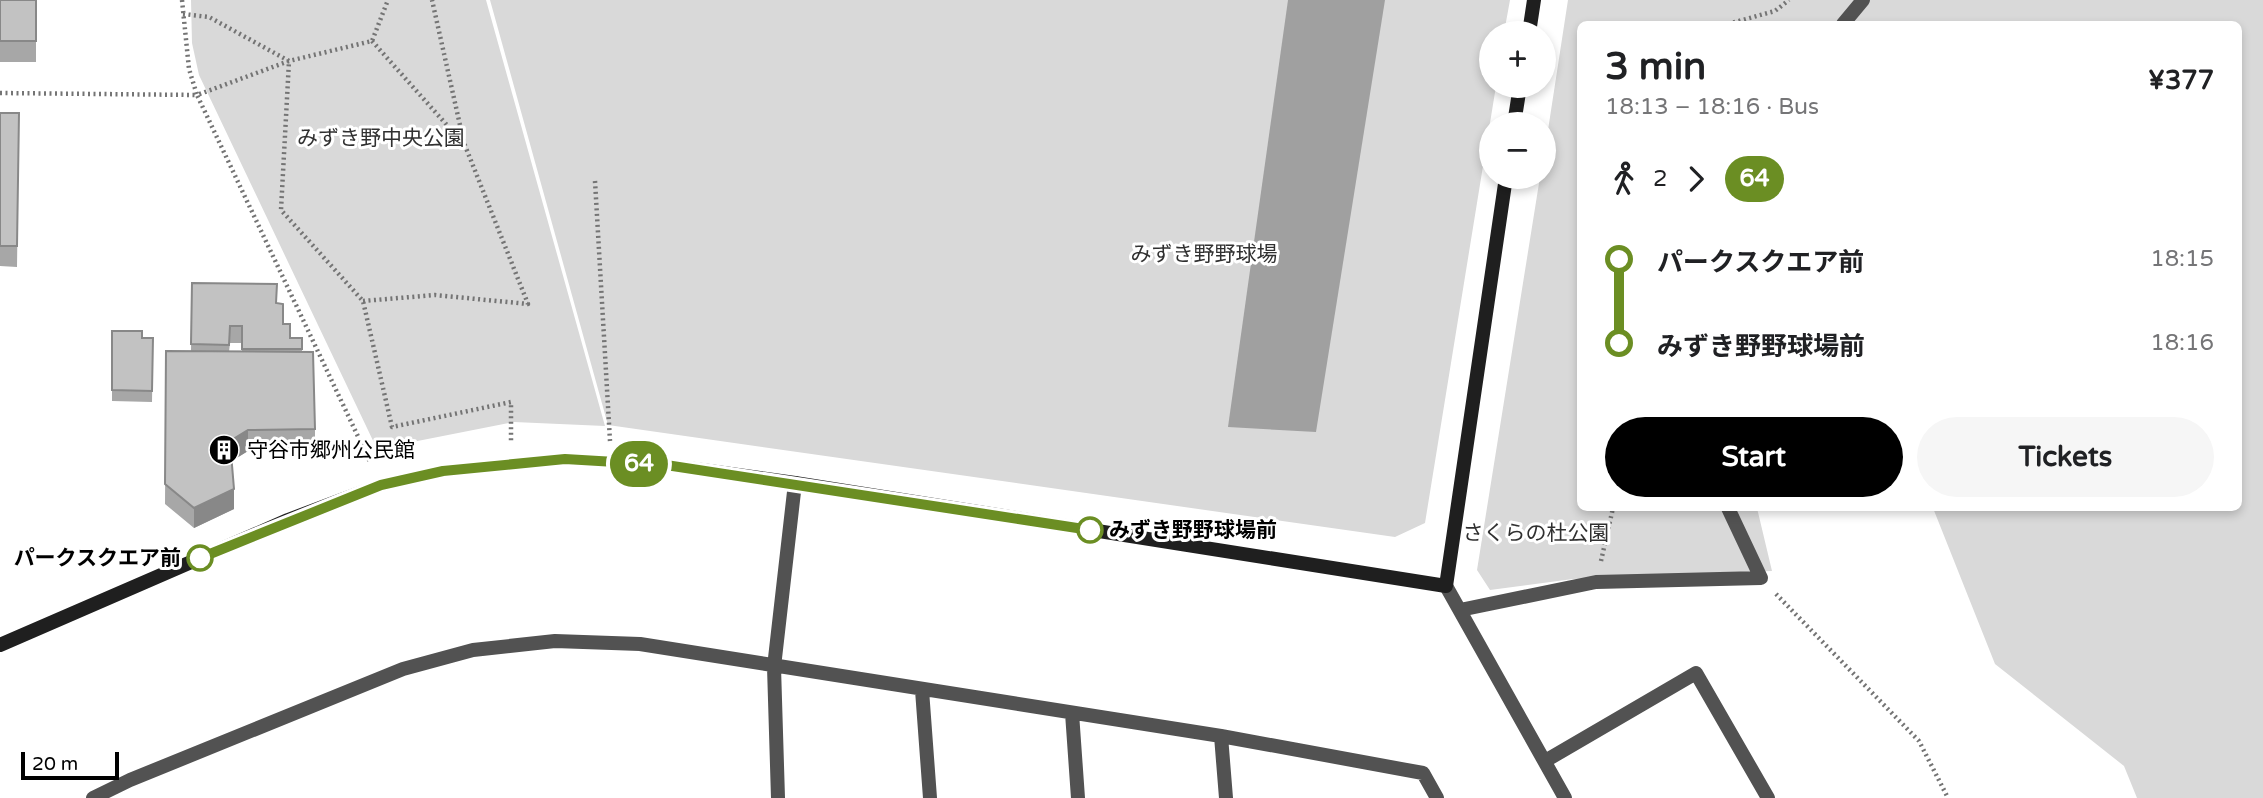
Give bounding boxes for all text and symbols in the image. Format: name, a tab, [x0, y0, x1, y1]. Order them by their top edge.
map controls	[1479, 21, 1556, 189]
button: +	[1479, 21, 1556, 98]
text: 3 min	[1605, 44, 1706, 90]
text: ¥377	[2148, 65, 2214, 96]
text: 18:13 – 18:16 · Bus	[1605, 93, 1819, 121]
button: −	[1479, 112, 1556, 189]
park label: みずき野中央公園	[297, 126, 465, 151]
icon: walk	[1605, 160, 1643, 198]
icon: forward	[1677, 160, 1715, 198]
text: 64	[1739, 164, 1770, 193]
text: 2	[1653, 165, 1667, 193]
park label: みずき野野球場	[1131, 242, 1278, 267]
text: 18:15	[2150, 245, 2214, 273]
text: パークスクエア前	[1657, 247, 1864, 278]
text: 18:16	[2150, 329, 2214, 357]
text: みずき野野球場前	[1657, 331, 1865, 362]
button: Start	[1605, 417, 1903, 497]
button: Tickets	[1917, 417, 2214, 497]
building icon: 守谷市郷州公民館	[207, 433, 241, 467]
place label: 守谷市郷州公民館	[247, 438, 415, 463]
line badge: 64	[608, 441, 670, 487]
text: 64	[624, 449, 654, 478]
marker: みずき野野球場前	[1077, 517, 1103, 543]
place label: みずき野野球場前	[1109, 518, 1277, 543]
park label: さくらの杜公園	[1463, 521, 1610, 546]
marker: パークスクエア前	[187, 545, 213, 571]
place label: パークスクエア前	[14, 546, 181, 571]
scale bar	[21, 749, 119, 781]
text: 20 m	[32, 753, 78, 775]

